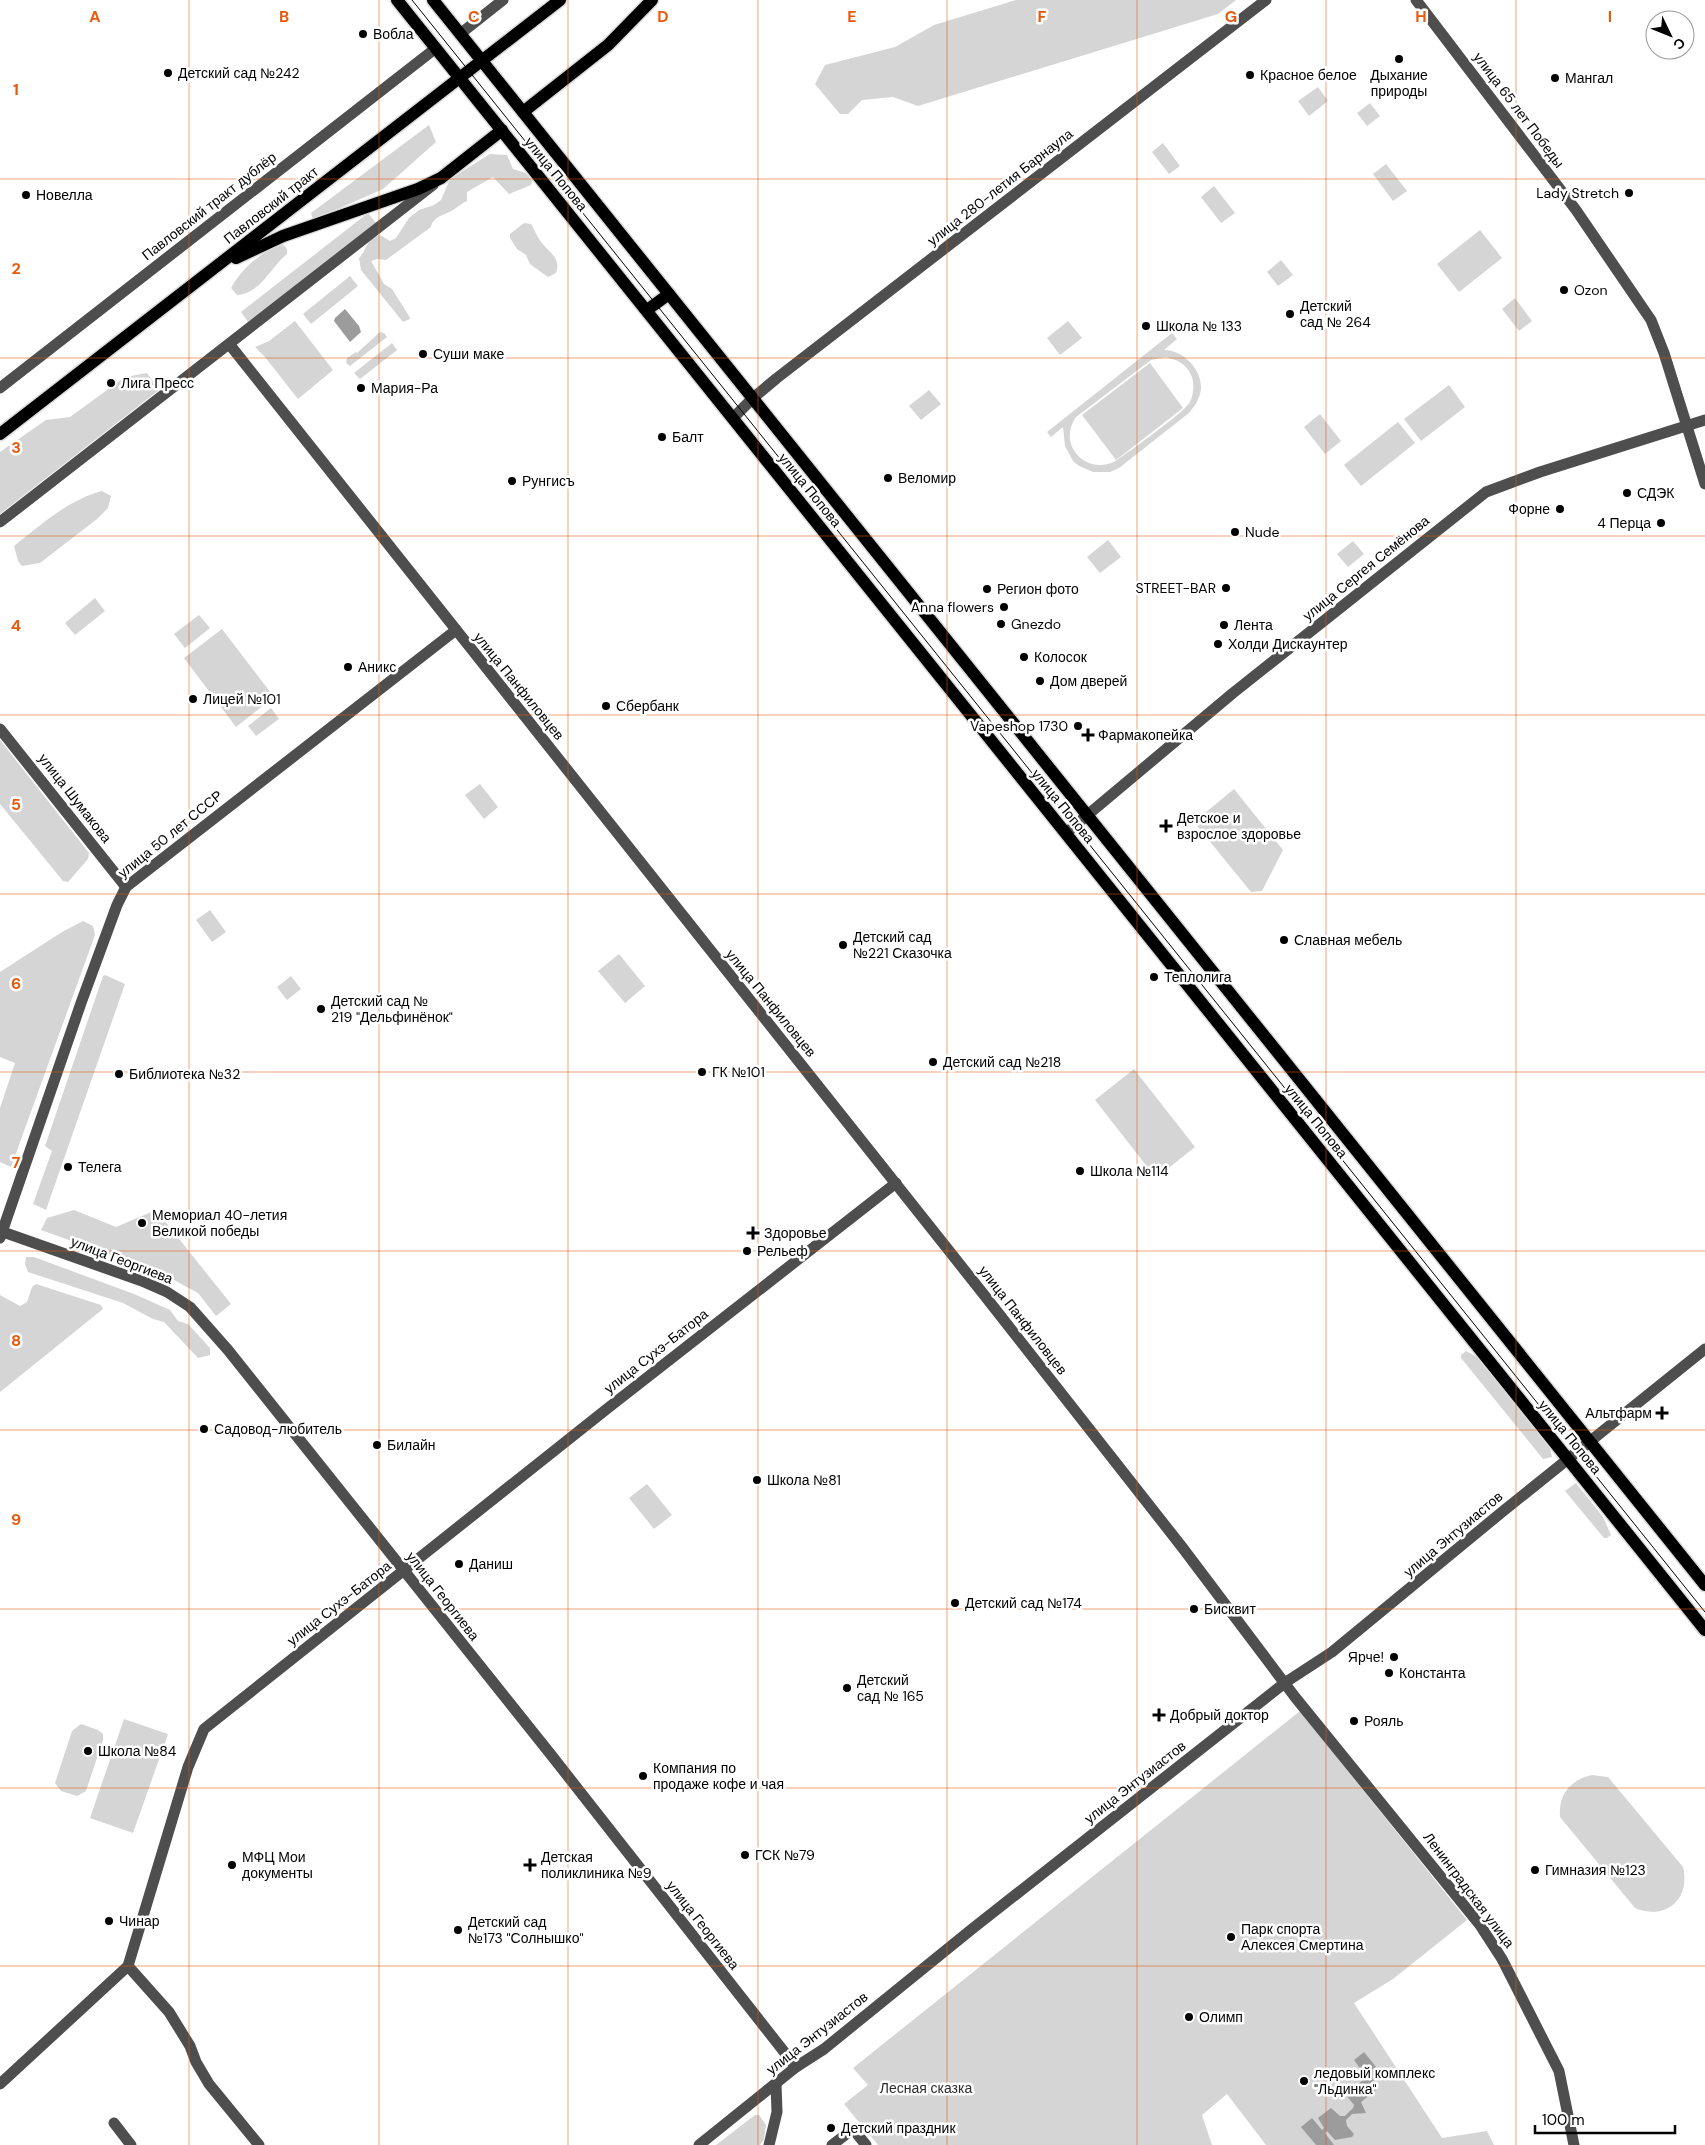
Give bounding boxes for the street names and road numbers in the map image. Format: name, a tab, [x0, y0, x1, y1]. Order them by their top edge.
street label: улица 65 лет Победы	[1470, 49, 1568, 171]
street label: улица 280-летия Барнаула	[924, 125, 1076, 249]
street label: улица Попова	[521, 133, 592, 215]
street label: Павловский тракт дублёр	[138, 148, 280, 264]
street label: Павловский тракт	[220, 162, 323, 248]
street label: улица Попова	[775, 449, 846, 531]
street label: улица Сергея Семёнова	[1299, 511, 1433, 625]
street label: улица Панфиловцев	[470, 628, 568, 744]
street label: улица Шумакова	[35, 750, 116, 846]
street label: улица Попова	[1028, 765, 1099, 847]
street label: улица 50 лет СССР	[114, 786, 226, 882]
street label: улица Панфиловцев	[722, 945, 820, 1061]
street label: улица Попова	[1281, 1080, 1352, 1162]
street label: улица Георгиева	[68, 1232, 176, 1288]
street label: улица Панфиловцев	[975, 1262, 1071, 1378]
street label: улица Сухэ-Батора	[600, 1305, 712, 1397]
street label: улица Попова	[1535, 1396, 1606, 1478]
street label: улица Энтузиастов	[1400, 1487, 1506, 1581]
street label: улица Георгиева	[403, 1548, 483, 1644]
street label: улица Сухэ-Батора	[283, 1557, 395, 1649]
street label: улица Энтузиастов	[1081, 1737, 1189, 1827]
street label: Ленинградская улица	[1420, 1829, 1518, 1952]
street label: улица Георгиева	[663, 1877, 743, 1973]
street label: улица Энтузиастов	[763, 1988, 871, 2078]

